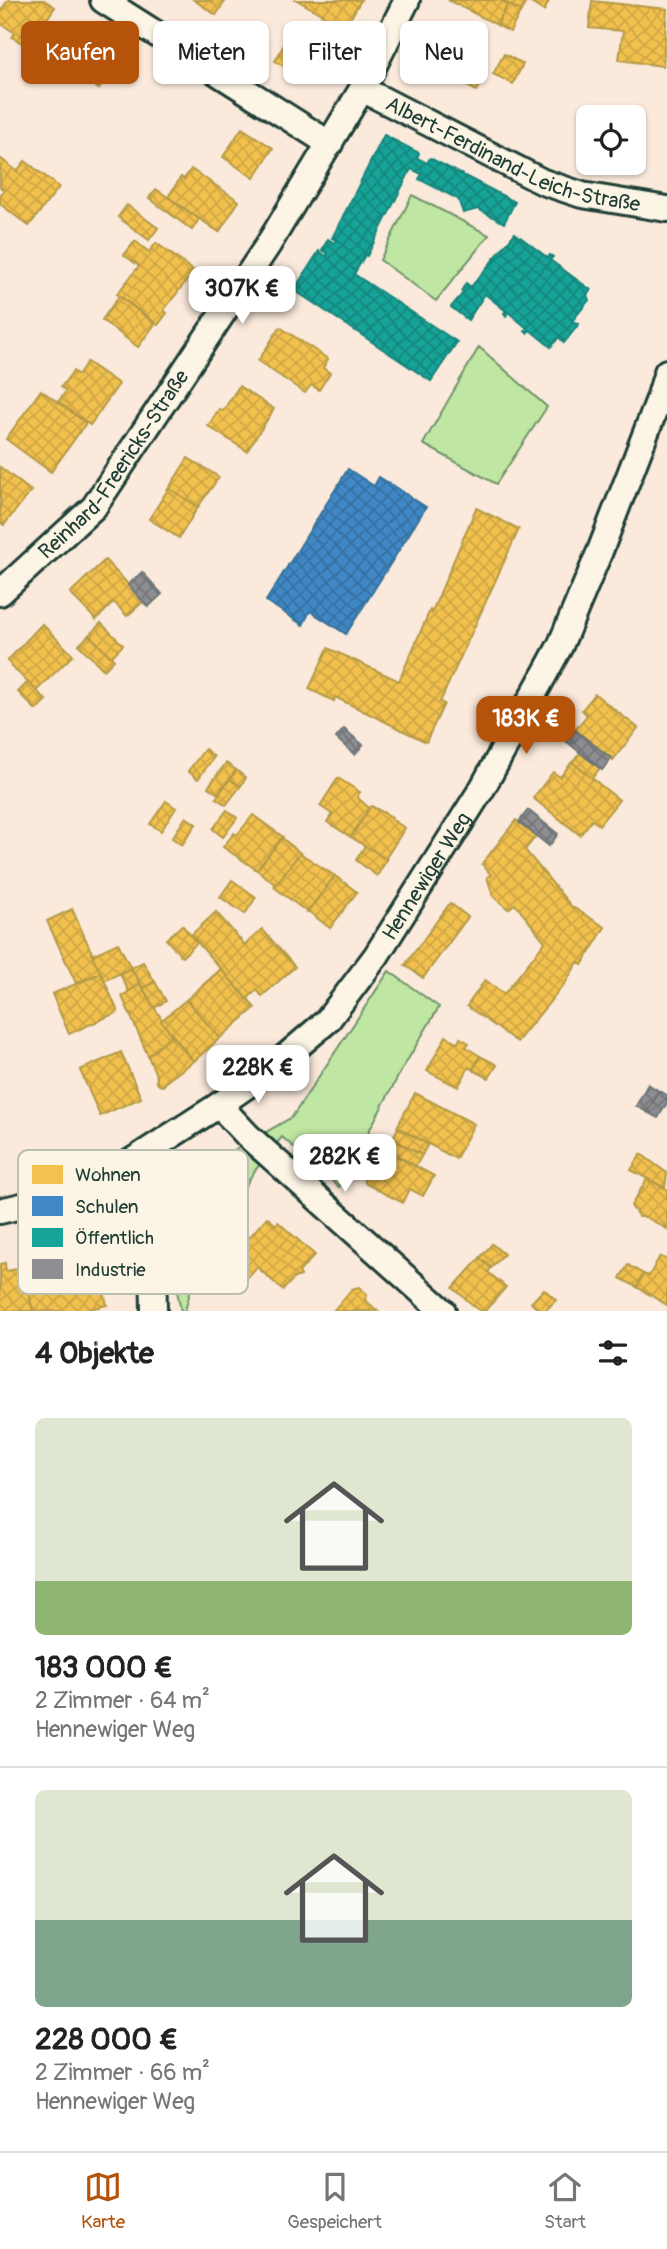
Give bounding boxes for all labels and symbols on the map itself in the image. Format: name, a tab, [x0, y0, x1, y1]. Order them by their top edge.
street label: Albert-Ferdinand-Leich-Straße	[381, 90, 643, 218]
pin: 307K €	[185, 266, 299, 326]
street label: Reinhard-Freericks-Straße	[33, 364, 196, 565]
pin: 183K €	[469, 696, 583, 756]
street label: Hennewiger Weg	[376, 807, 478, 946]
pin: 228K €	[201, 1046, 315, 1105]
pin: 282K €	[288, 1134, 402, 1194]
legend	[18, 1150, 248, 1294]
text: Wohnen	[75, 1163, 141, 1187]
text: Schulen	[75, 1195, 138, 1219]
text: Öffentlich	[75, 1226, 154, 1250]
text: Industrie	[75, 1258, 146, 1282]

